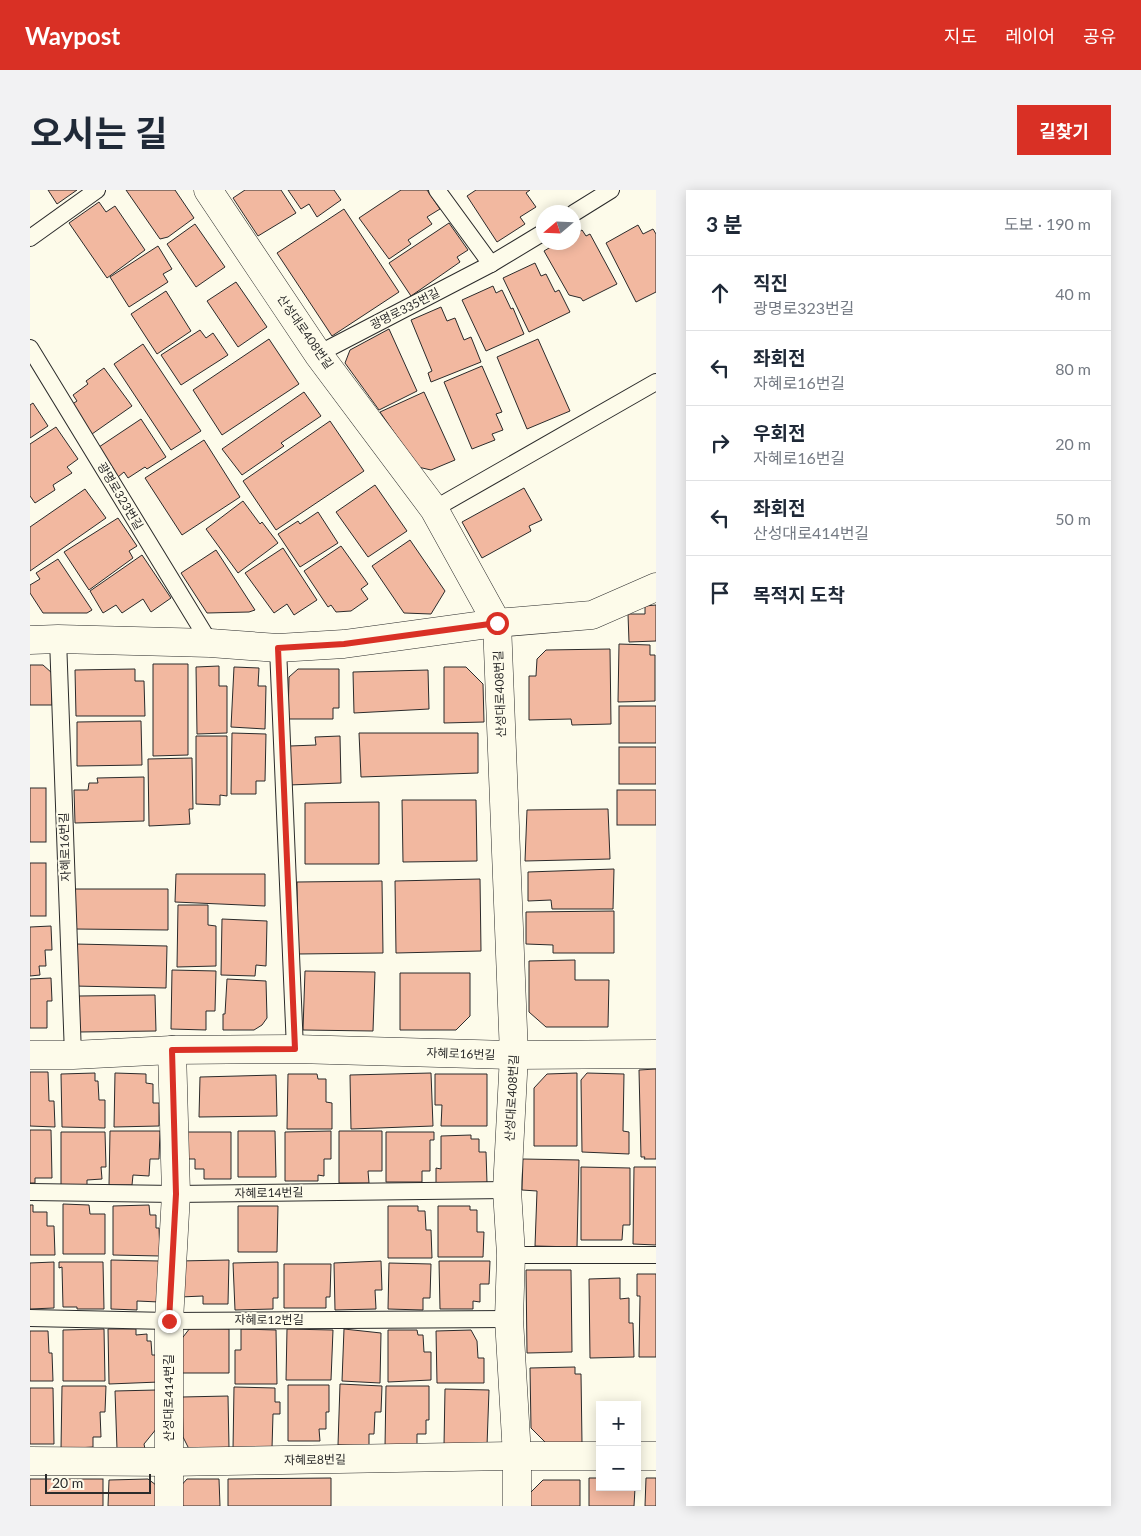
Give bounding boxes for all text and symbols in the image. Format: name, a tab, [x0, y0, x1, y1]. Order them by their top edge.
text: Waypost	[25, 21, 120, 50]
text: 지도	[944, 25, 977, 47]
text: 레이어	[1005, 25, 1055, 47]
text: 공유	[1083, 25, 1116, 47]
button: 길찾기	[1017, 105, 1111, 155]
text: 오시는 길	[30, 111, 167, 153]
north arrow	[536, 205, 581, 250]
text: 3 분	[706, 211, 743, 236]
text: 도보 · 190 m	[1004, 214, 1091, 233]
text: 직진	[753, 271, 788, 294]
icon: ahead	[706, 279, 734, 307]
text: 40 m	[1055, 284, 1091, 303]
street label: 광명로335번길	[367, 285, 442, 333]
street label: 산성대로408번길	[274, 292, 337, 372]
text: 광명로323번길	[753, 298, 854, 317]
text: 좌회전	[753, 346, 805, 369]
icon: left	[706, 354, 734, 382]
text: 80 m	[1055, 359, 1091, 378]
text: 자혜로16번길	[753, 373, 845, 392]
text: 우회전	[753, 421, 805, 444]
icon: right	[706, 429, 734, 457]
text: 20 m	[1055, 434, 1091, 453]
text: 자혜로16번길	[753, 448, 845, 467]
street label: 광명로323번길	[94, 459, 146, 532]
text: 좌회전	[753, 496, 805, 519]
icon: left	[706, 504, 734, 532]
text: 50 m	[1055, 509, 1091, 528]
text: 산성대로414번길	[753, 523, 869, 542]
icon: arrive	[706, 579, 734, 607]
text: 목적지 도착	[753, 583, 845, 606]
route start	[486, 612, 509, 635]
street label: 산성대로408번길	[490, 650, 509, 738]
street label: 자혜로16번길	[56, 812, 73, 882]
street label: 자혜로16번길	[426, 1045, 496, 1062]
street label: 산성대로408번길	[502, 1054, 521, 1142]
street label: 자혜로14번길	[234, 1184, 304, 1201]
route end	[158, 1310, 181, 1333]
street label: 자혜로12번길	[234, 1312, 304, 1327]
street label: 산성대로414번길	[161, 1354, 176, 1442]
map controls	[596, 1401, 641, 1491]
button: +	[596, 1401, 641, 1446]
button: −	[596, 1446, 641, 1491]
street label: 자혜로8번길	[284, 1451, 346, 1468]
scale bar	[45, 1471, 151, 1494]
text: 20 m	[52, 1474, 83, 1491]

